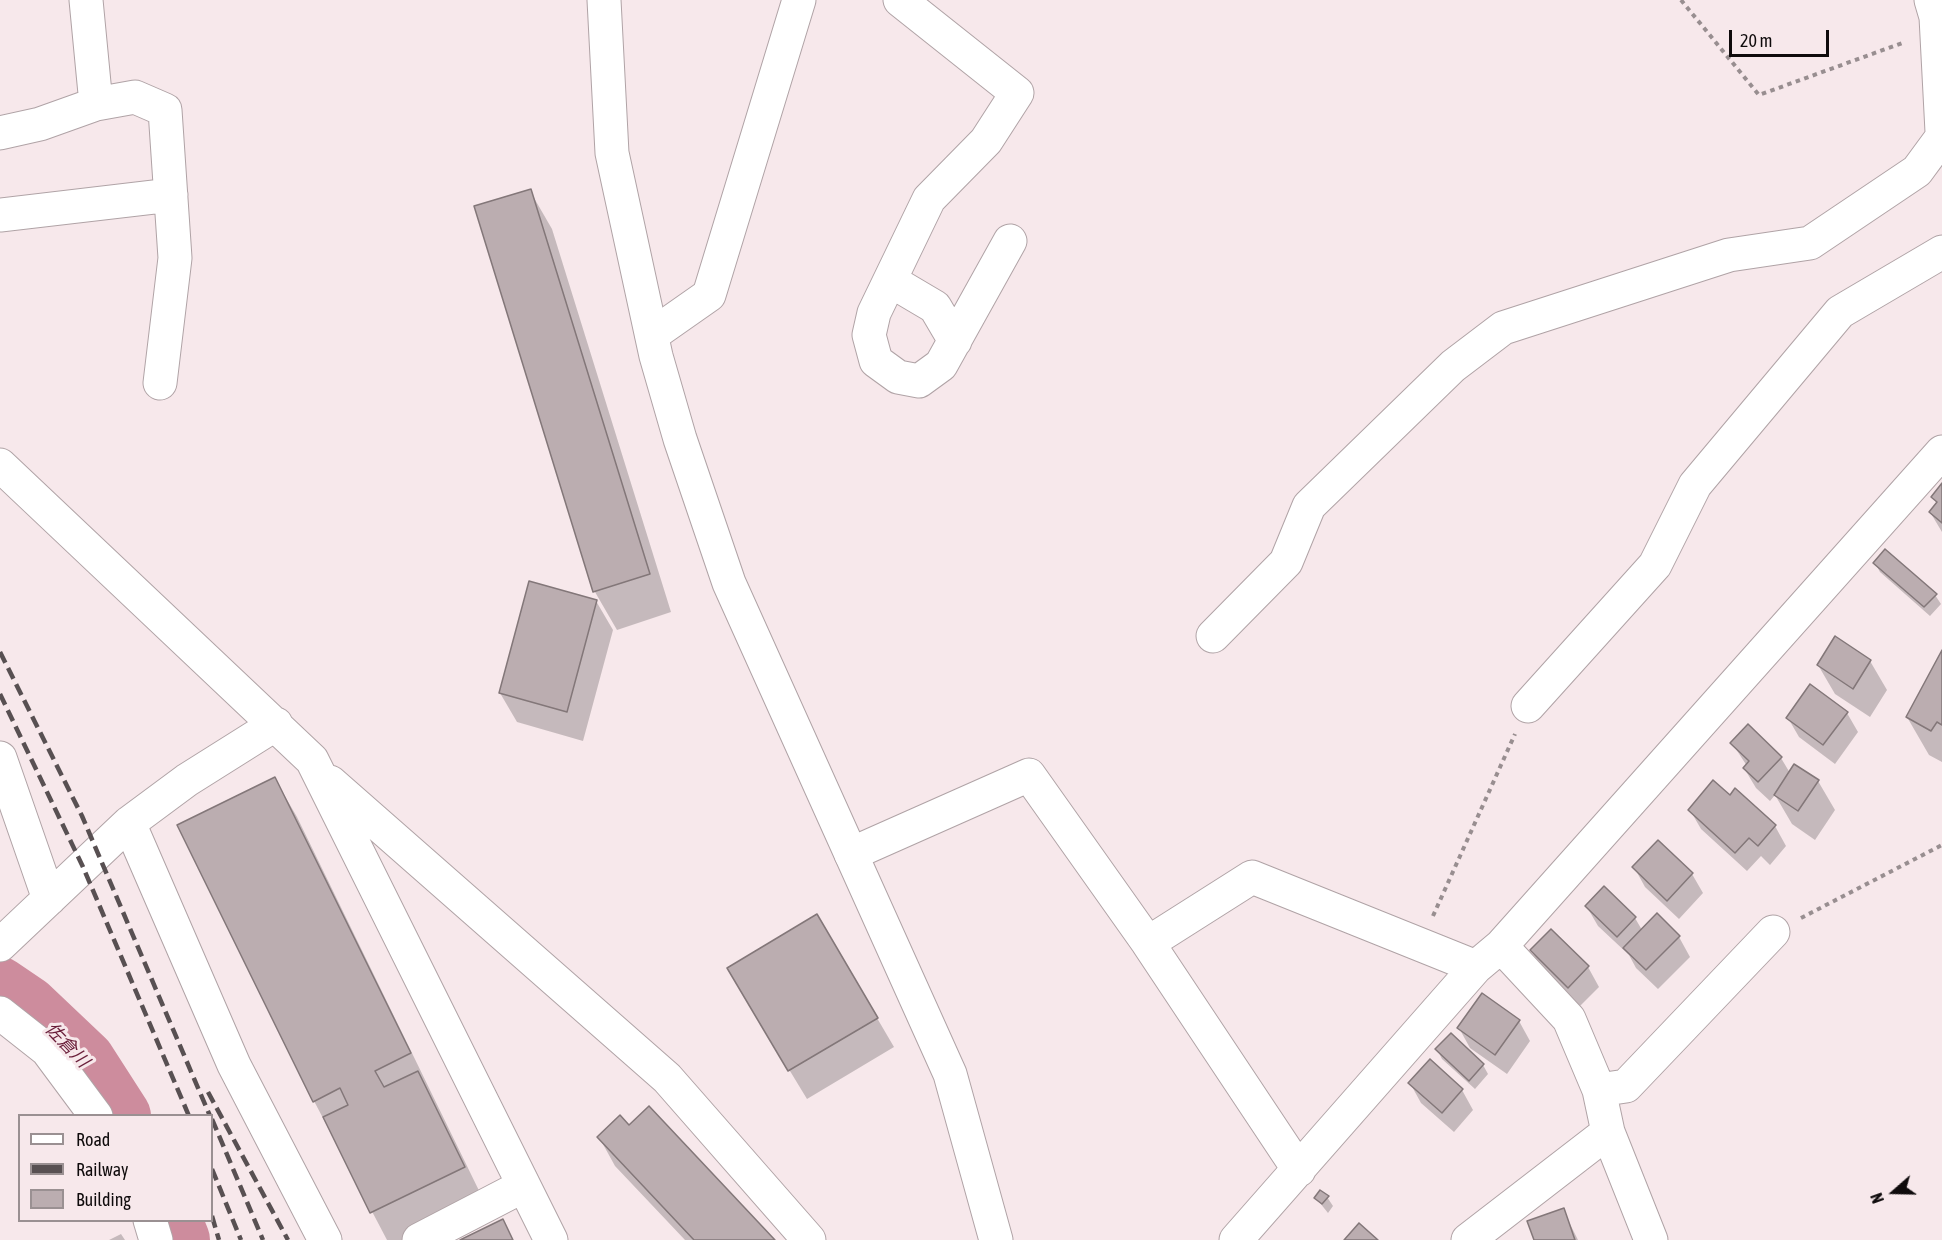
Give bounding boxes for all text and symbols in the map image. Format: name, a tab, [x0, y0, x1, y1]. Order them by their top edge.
scale bar	[1732, 18, 1832, 56]
text: 20 m	[1740, 30, 1772, 51]
water label: 佐倉川	[40, 1018, 94, 1072]
legend	[18, 1114, 213, 1222]
text: Road	[76, 1129, 110, 1150]
text: Railway	[76, 1159, 128, 1180]
north arrow	[1864, 1162, 1924, 1222]
text: Building	[76, 1189, 131, 1210]
text: N	[1867, 1191, 1887, 1206]

